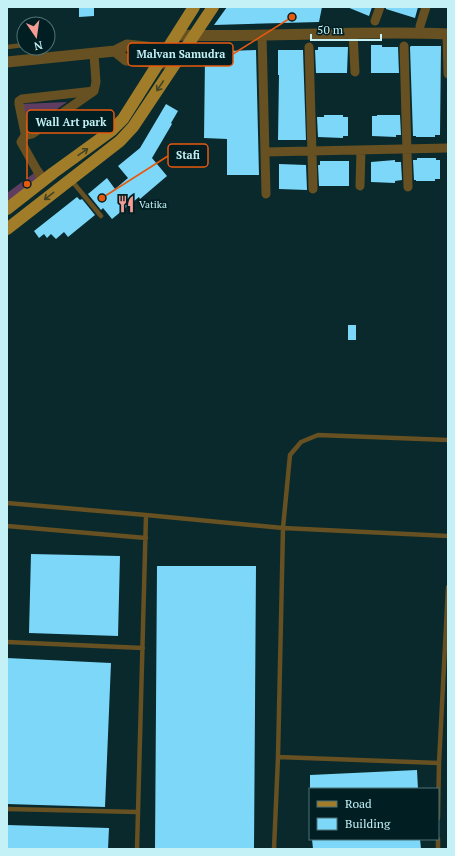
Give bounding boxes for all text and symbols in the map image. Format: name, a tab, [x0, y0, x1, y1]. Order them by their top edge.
north arrow	[16, 16, 56, 56]
scale bar	[311, 16, 381, 42]
text: 50 m	[317, 22, 344, 37]
text: N	[32, 38, 44, 54]
callout: Malvan Samudra	[128, 43, 233, 66]
text: Malvan Samudra	[137, 47, 225, 61]
one-way arrow	[156, 80, 164, 91]
callout: Wall Art park	[27, 110, 114, 133]
text: Wall Art park	[36, 115, 107, 129]
callout: Stafi	[168, 144, 208, 167]
one-way arrow	[77, 148, 88, 156]
text: Stafi	[176, 148, 200, 162]
one-way arrow	[44, 191, 55, 200]
restaurant icon: Vatika	[116, 194, 136, 214]
place label: Vatika	[139, 198, 167, 211]
legend	[309, 788, 439, 840]
text: Road	[345, 796, 372, 811]
text: Building	[345, 816, 391, 831]

